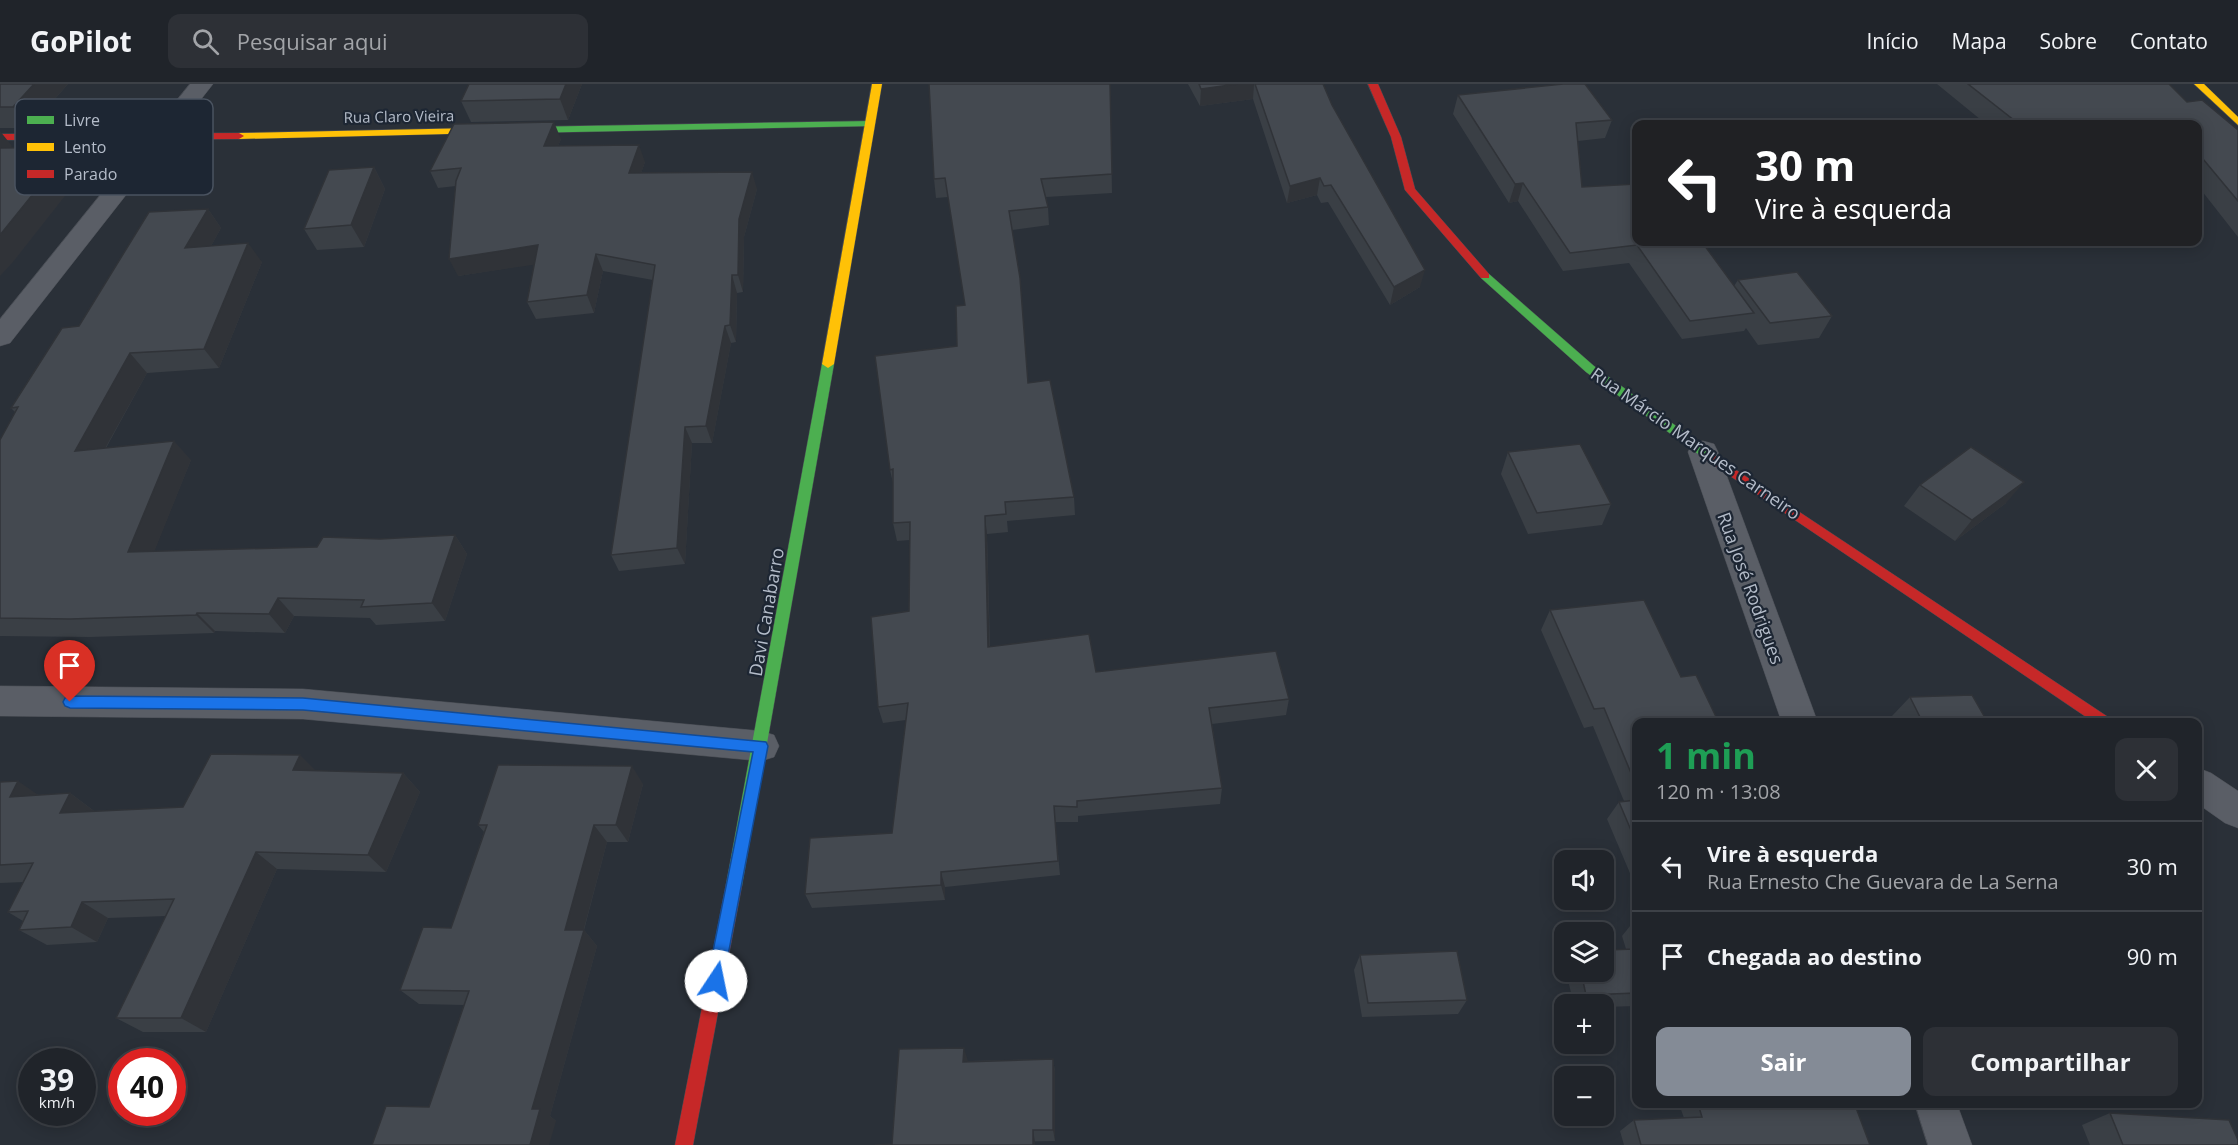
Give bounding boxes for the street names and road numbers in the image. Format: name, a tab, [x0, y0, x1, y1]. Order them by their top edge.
street label: Rua Claro Vieira	[343, 105, 455, 127]
street label: Rua Márcio Marques Carneiro	[1586, 361, 1806, 525]
street label: Rua José Rodrigues	[1712, 509, 1790, 667]
street label: Davi Canabarro	[743, 546, 789, 678]

